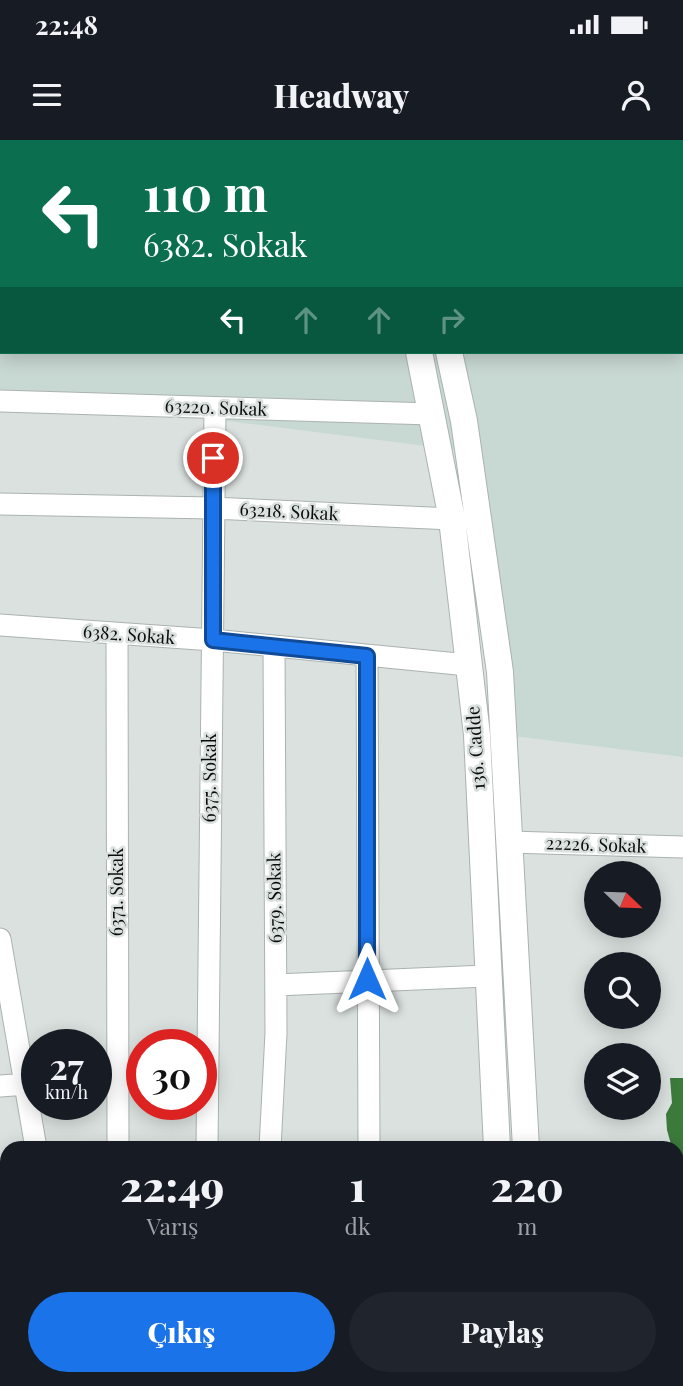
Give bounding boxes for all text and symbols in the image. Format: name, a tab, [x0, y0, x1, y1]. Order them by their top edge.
text: 22:48	[35, 7, 98, 42]
text: Headway	[274, 73, 409, 116]
icon: menu	[28, 76, 66, 114]
icon: person	[617, 76, 655, 114]
text: 110 m	[143, 159, 268, 224]
icon: left	[28, 168, 119, 259]
text: 6382. Sokak	[143, 222, 307, 265]
icon: left	[214, 301, 252, 339]
icon: ahead	[287, 301, 325, 339]
icon: ahead	[360, 301, 398, 339]
icon: right	[433, 301, 471, 339]
street label: 63220. Sokak	[164, 393, 268, 421]
pin	[183, 428, 243, 488]
icon: arrive	[194, 439, 232, 477]
street label: 63218. Sokak	[239, 496, 339, 526]
street label: 6382. Sokak	[82, 619, 176, 649]
street label: 136. Cadde	[460, 705, 490, 791]
street label: 6375. Sokak	[197, 733, 221, 823]
street label: 22226. Sokak	[545, 830, 647, 858]
street label: 6371. Sokak	[104, 848, 128, 936]
street label: 6379. Sokak	[261, 852, 287, 944]
north arrow	[584, 861, 662, 938]
map controls	[584, 861, 661, 1120]
position arrow	[330, 942, 404, 1016]
button: search	[584, 952, 661, 1029]
speed limit sign: 30	[126, 1029, 217, 1120]
text: 27	[49, 1042, 84, 1089]
button: layers	[584, 1043, 661, 1120]
text: km/h	[45, 1080, 88, 1104]
text: 22:49	[120, 1157, 224, 1213]
text: 1	[349, 1157, 366, 1213]
text: 220	[491, 1157, 564, 1213]
text: Varış	[146, 1210, 198, 1241]
text: dk	[345, 1210, 371, 1241]
text: m	[517, 1210, 538, 1241]
button: Çıkış	[28, 1292, 335, 1372]
button: Paylaş	[349, 1292, 656, 1372]

